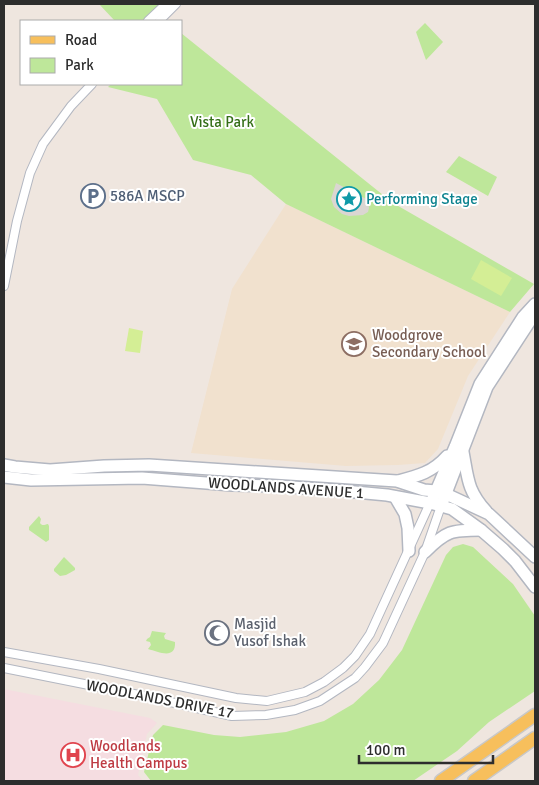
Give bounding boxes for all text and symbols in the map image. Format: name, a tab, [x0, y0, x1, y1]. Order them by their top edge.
legend	[20, 20, 182, 85]
text: Road	[65, 31, 97, 49]
text: Park	[65, 56, 94, 74]
park label: Vista Park	[190, 113, 255, 131]
parking icon: 586A MSCP	[80, 183, 106, 209]
place icon: Performing Stage	[336, 186, 362, 212]
place label: 586A MSCP	[110, 187, 185, 205]
place label: Performing Stage	[366, 190, 478, 208]
place label: Woodgrove Secondary School	[372, 326, 486, 361]
school or university icon: Woodgrove Secondary School	[341, 331, 367, 357]
street label: WOODLANDS AVENUE 1	[207, 474, 365, 502]
place label: Masjid Yusof Ishak	[234, 615, 306, 650]
mosque icon: Masjid Yusof Ishak	[204, 620, 230, 646]
street label: WOODLANDS DRIVE 17	[85, 676, 235, 722]
scale bar	[359, 732, 493, 764]
place label: Woodlands Health Campus	[90, 737, 188, 772]
text: 100 m	[366, 741, 406, 759]
hospital icon: Woodlands Health Campus	[60, 742, 86, 768]

